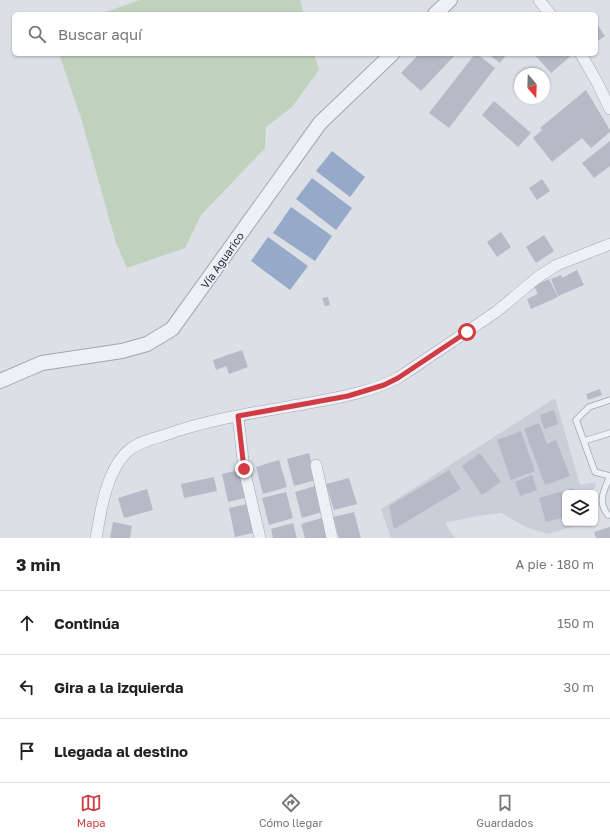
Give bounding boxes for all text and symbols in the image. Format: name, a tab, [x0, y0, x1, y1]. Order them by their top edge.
search box	[12, 12, 598, 56]
icon: search	[26, 23, 48, 45]
text: Buscar aquí	[58, 25, 142, 43]
north arrow	[514, 68, 550, 104]
street label: Vía Aguarico	[198, 229, 246, 291]
route start	[458, 323, 476, 341]
route end	[235, 460, 253, 478]
map controls	[562, 490, 598, 526]
button: layers	[562, 490, 598, 526]
text: 3 min	[16, 554, 60, 575]
text: A pie · 180 m	[516, 556, 594, 572]
icon: ahead	[16, 612, 38, 634]
text: Continúa	[54, 614, 120, 632]
text: 150 m	[557, 615, 594, 631]
icon: left	[16, 676, 38, 698]
text: Gira a la izquierda	[54, 678, 184, 696]
text: 30 m	[564, 679, 594, 695]
icon: arrive	[16, 740, 38, 762]
text: Llegada al destino	[54, 742, 188, 760]
tab: Mapa	[77, 792, 105, 829]
tab: Cómo llegar	[259, 792, 323, 829]
tab: Guardados	[476, 792, 533, 829]

